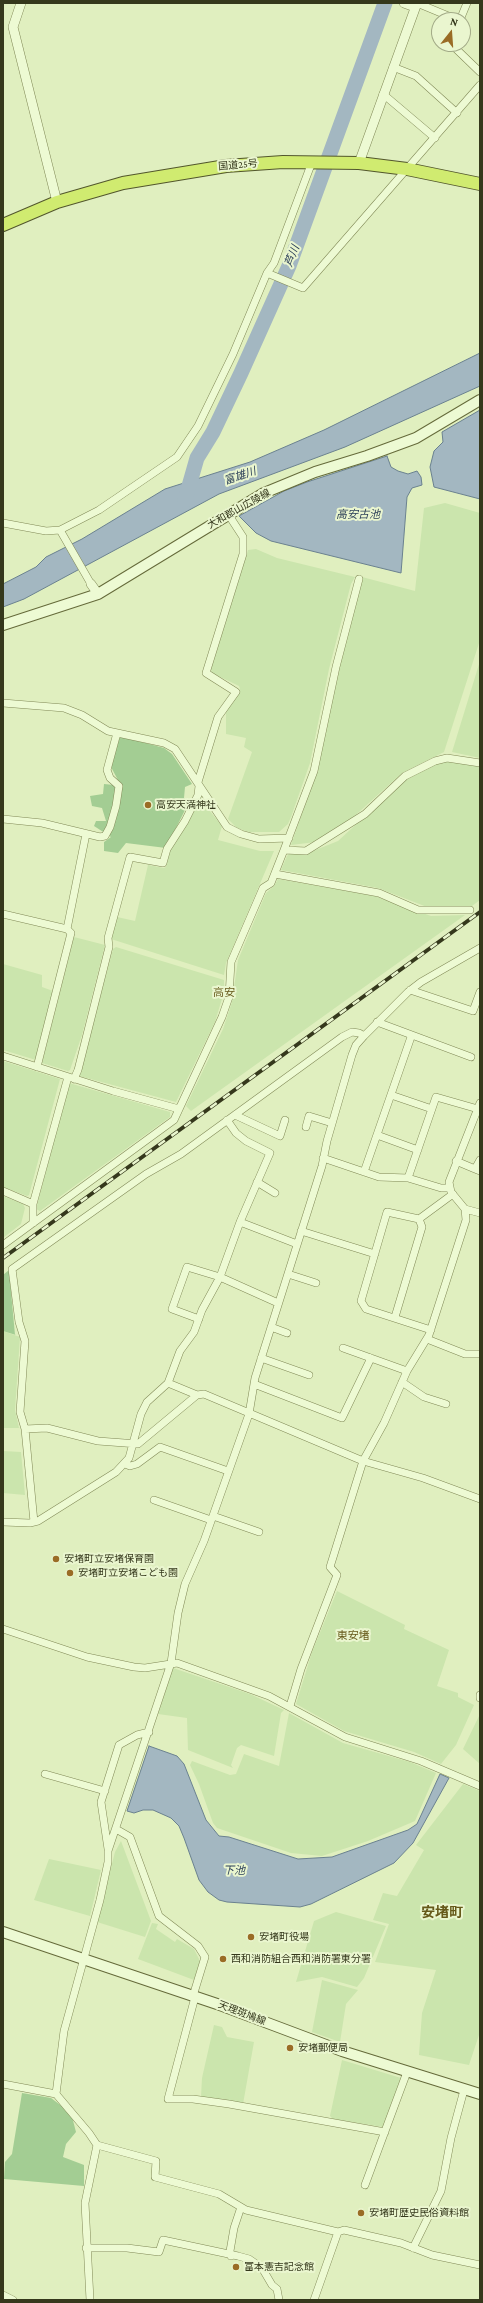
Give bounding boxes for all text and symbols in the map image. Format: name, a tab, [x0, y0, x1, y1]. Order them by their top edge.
north arrow	[431, 12, 471, 52]
text: N	[449, 15, 460, 28]
street label: 国道25号	[218, 157, 258, 173]
water label: 芦川	[282, 243, 302, 269]
water label: 富雄川	[222, 464, 258, 488]
street label: 大和郡山広陵線	[205, 487, 273, 531]
water label: 高安古池	[336, 508, 380, 522]
place label: 高安天満神社	[156, 799, 216, 811]
marker: 高安天満神社	[143, 800, 153, 810]
district label: 高安	[213, 986, 235, 1000]
place label: 安堵町立安堵保育園	[64, 1553, 154, 1565]
marker: 安堵町立安堵保育園	[51, 1554, 61, 1564]
place label: 安堵町立安堵こども園	[78, 1567, 178, 1579]
marker: 安堵町立安堵こども園	[65, 1568, 75, 1578]
district label: 東安堵	[337, 1629, 369, 1643]
water label: 下池	[223, 1864, 245, 1878]
district label: 安堵町	[421, 1905, 463, 1921]
place label: 安堵町役場	[259, 1931, 309, 1943]
marker: 安堵町役場	[246, 1932, 256, 1942]
place label: 西和消防組合西和消防署東分署	[231, 1953, 371, 1965]
marker: 西和消防組合西和消防署東分署	[218, 1954, 228, 1964]
street label: 天理斑鳩線	[217, 1998, 267, 2028]
place label: 安堵郵便局	[298, 2042, 348, 2054]
marker: 安堵郵便局	[285, 2043, 295, 2053]
place label: 安堵町歴史民俗資料館	[369, 2207, 469, 2219]
marker: 安堵町歴史民俗資料館	[356, 2208, 366, 2218]
place label: 富本憲吉記念館	[244, 2261, 314, 2273]
marker: 富本憲吉記念館	[231, 2262, 241, 2272]

